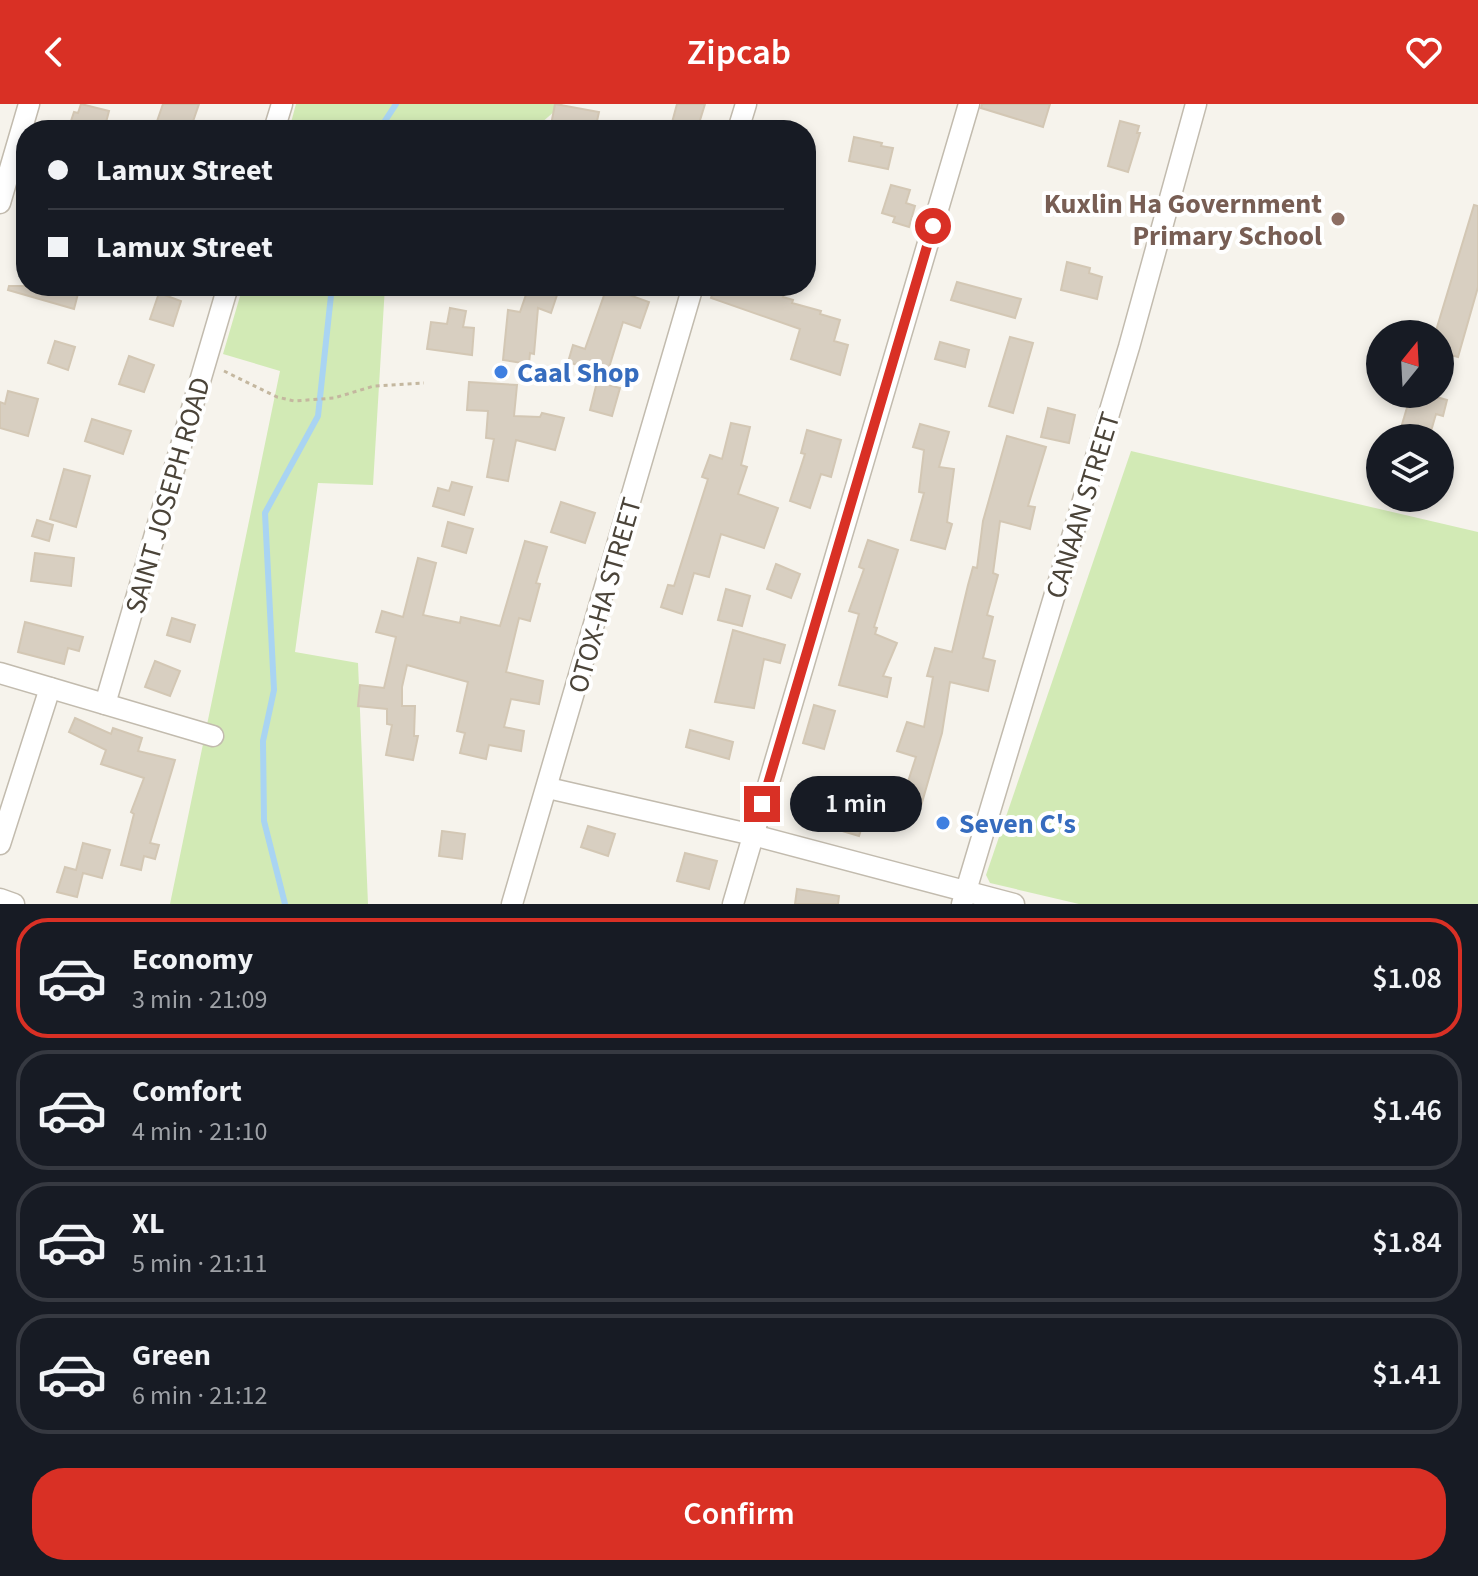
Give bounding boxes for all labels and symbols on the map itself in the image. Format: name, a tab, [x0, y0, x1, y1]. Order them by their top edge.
place label: Kuxlin Ha Government Primary School	[1044, 184, 1322, 256]
route start	[915, 208, 951, 244]
marker: Kuxlin Ha Government Primary School	[1329, 210, 1347, 228]
north arrow	[1366, 320, 1454, 408]
place label: Caal Shop	[517, 353, 640, 393]
marker: Caal Shop	[492, 363, 510, 381]
street label: SAINT JOSEPH ROAD	[115, 372, 221, 618]
street label: CANAAN STREET	[1036, 407, 1130, 603]
street label: OTOX-HA STREET	[558, 493, 652, 698]
callout: 1 min	[790, 776, 922, 832]
route end	[744, 786, 780, 822]
place label: Seven C's	[959, 804, 1076, 844]
marker: Seven C's	[934, 814, 952, 832]

